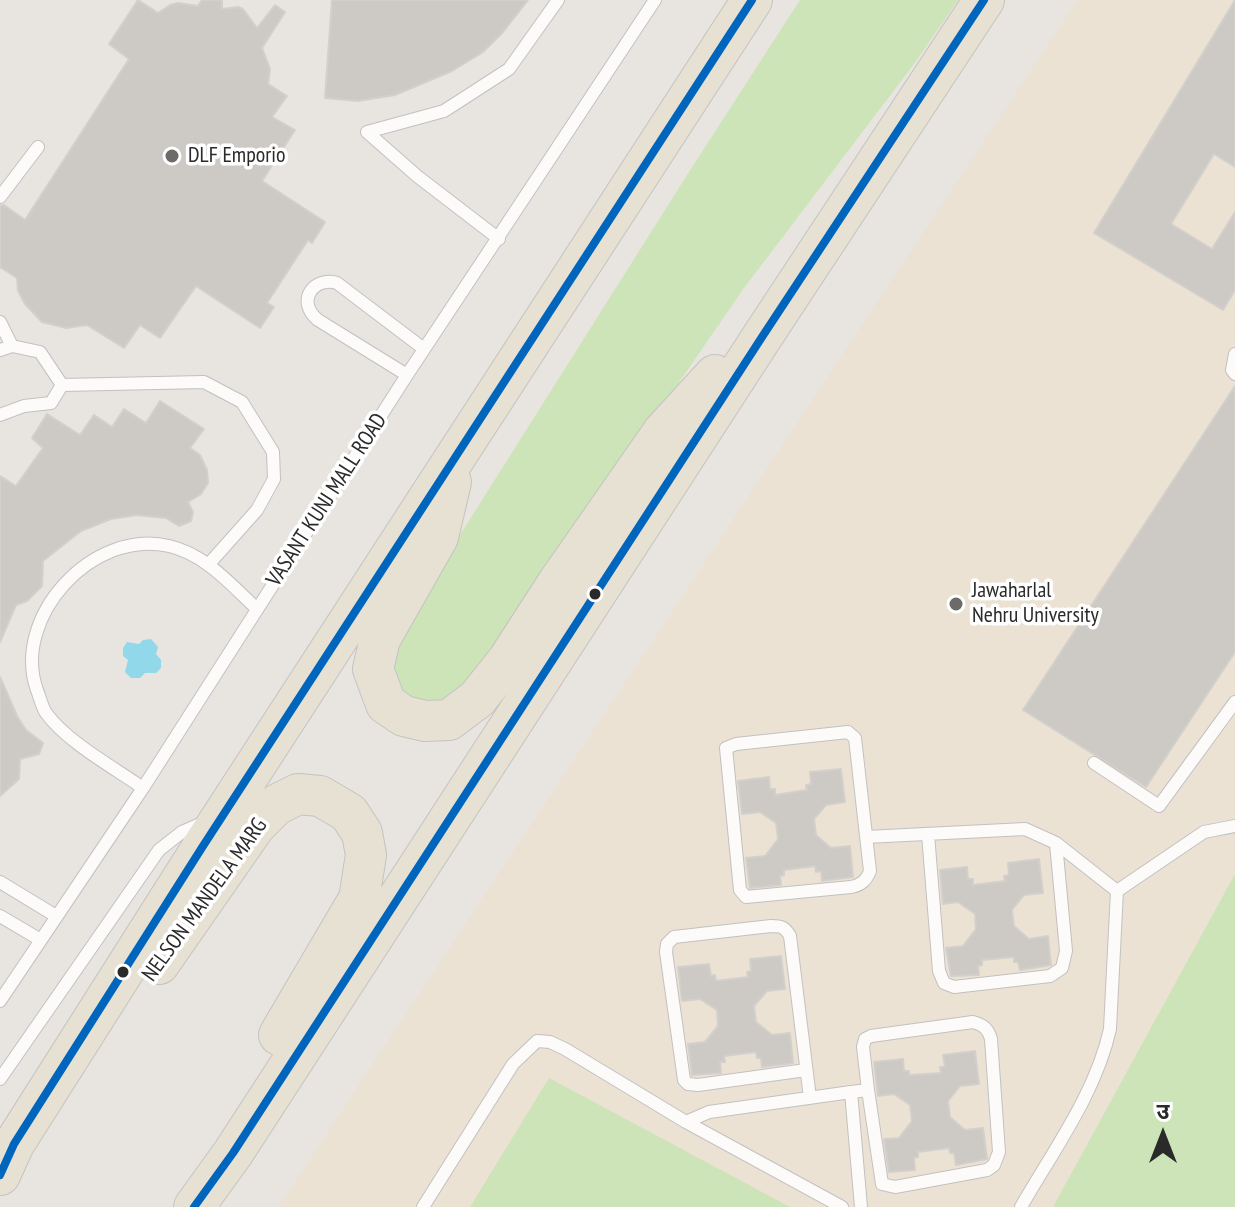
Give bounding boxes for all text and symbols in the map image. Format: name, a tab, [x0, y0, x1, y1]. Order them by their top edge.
place label: DLF Emporio	[188, 143, 286, 169]
marker: DLF Emporio	[163, 147, 181, 165]
street label: VASANT KUNJ MALL ROAD	[261, 409, 393, 591]
place label: Jawaharlal Nehru University	[972, 578, 1099, 630]
unlabelled marker	[587, 586, 603, 602]
marker: Jawaharlal Nehru University	[947, 595, 965, 613]
street label: NELSON MANDELA MARG	[137, 813, 273, 987]
unlabelled marker	[115, 964, 131, 980]
north arrow	[1123, 1095, 1203, 1175]
text: उ	[1157, 1097, 1169, 1125]

